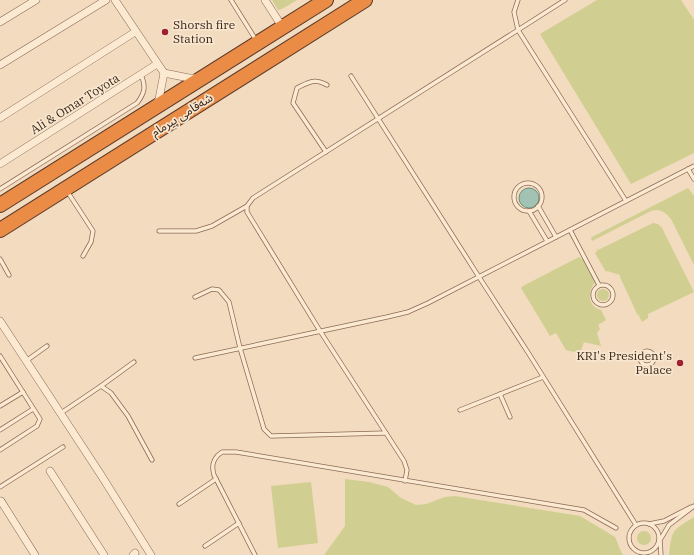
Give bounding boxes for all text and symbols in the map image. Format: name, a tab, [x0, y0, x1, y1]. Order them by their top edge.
place label: Shorsh fire Station	[173, 17, 235, 46]
marker: Shorsh fire Station	[160, 27, 170, 37]
street label: Ali & Omar Toyota	[27, 70, 122, 137]
street label: شەقامی پیرمام	[148, 90, 216, 141]
place label: KRI's President's Palace	[576, 348, 672, 377]
marker: KRI's President's Palace	[675, 358, 685, 368]

